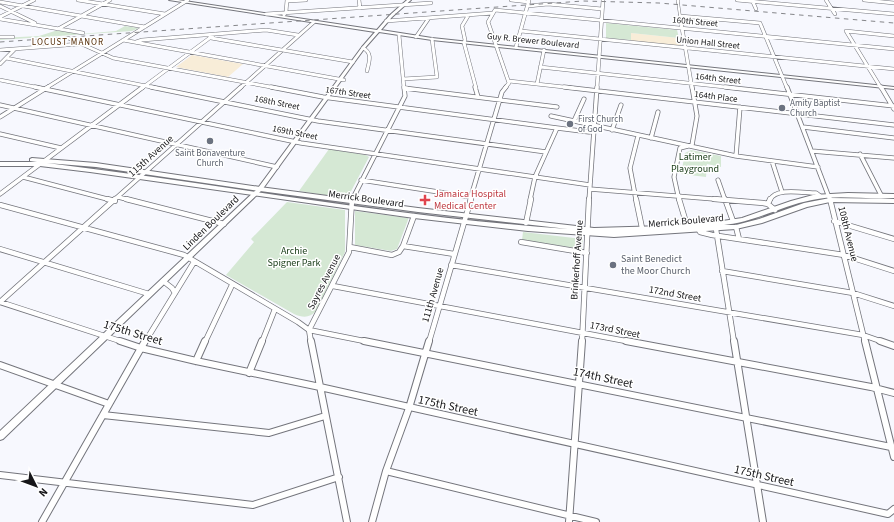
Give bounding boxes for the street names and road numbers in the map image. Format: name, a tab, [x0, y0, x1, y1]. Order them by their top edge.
street label: 160th Street	[672, 14, 718, 30]
street label: Guy R. Brewer Boulevard	[486, 30, 580, 52]
street label: Union Hall Street	[676, 33, 740, 53]
street label: 164th Street	[695, 70, 741, 88]
street label: 167th Street	[324, 83, 372, 103]
street label: 164th Place	[694, 88, 739, 106]
street label: 168th Street	[253, 92, 301, 114]
street label: 169th Street	[271, 122, 319, 144]
street label: 115th Avenue	[125, 132, 177, 180]
street label: Merrick Boulevard	[327, 187, 405, 211]
street label: Linden Boulevard	[180, 192, 242, 254]
street label: 108th Avenue	[834, 205, 862, 263]
street label: Merrick Boulevard	[648, 211, 724, 231]
street label: Brinkerhoff Avenue	[567, 220, 587, 300]
street label: Sayres Avenue	[304, 252, 344, 312]
street label: 111th Avenue	[418, 266, 448, 324]
street label: 172nd Street	[648, 283, 703, 306]
street label: 175th Street	[101, 316, 165, 350]
street label: 173rd Street	[589, 318, 642, 342]
street label: 174th Street	[571, 363, 635, 393]
street label: 175th Street	[416, 391, 480, 421]
street label: 175th Street	[732, 461, 796, 491]

